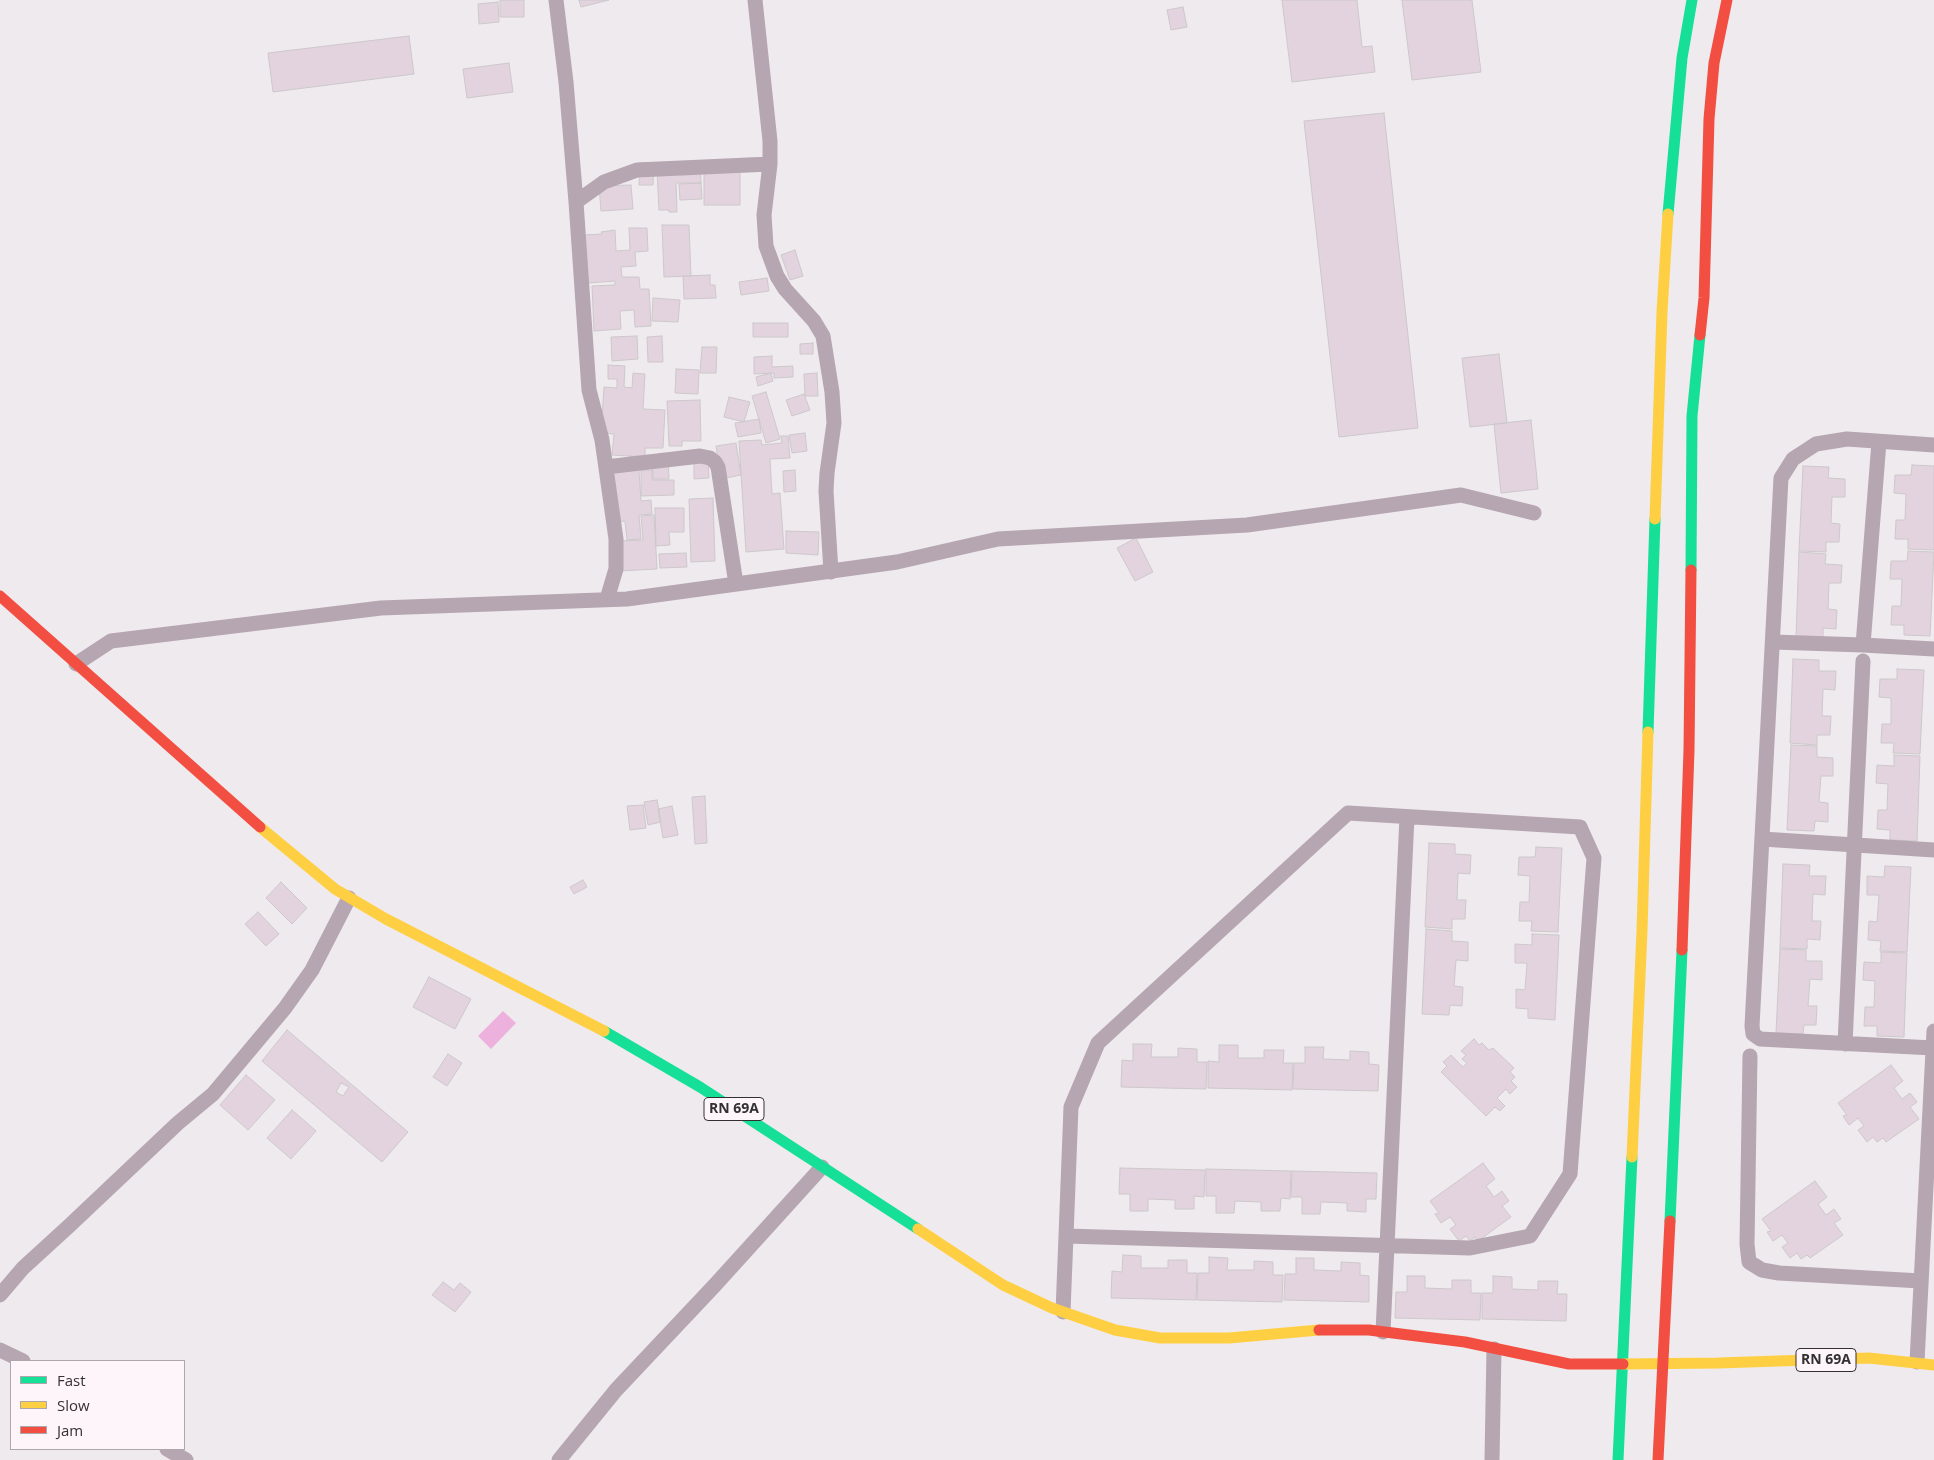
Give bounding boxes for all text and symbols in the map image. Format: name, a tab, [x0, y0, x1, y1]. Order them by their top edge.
road number: RN 69A	[704, 1098, 764, 1120]
road number: RN 69A	[1796, 1348, 1856, 1372]
legend	[10, 1360, 185, 1450]
text: Fast	[57, 1370, 86, 1390]
text: Slow	[57, 1395, 90, 1415]
text: Jam	[57, 1420, 83, 1440]

